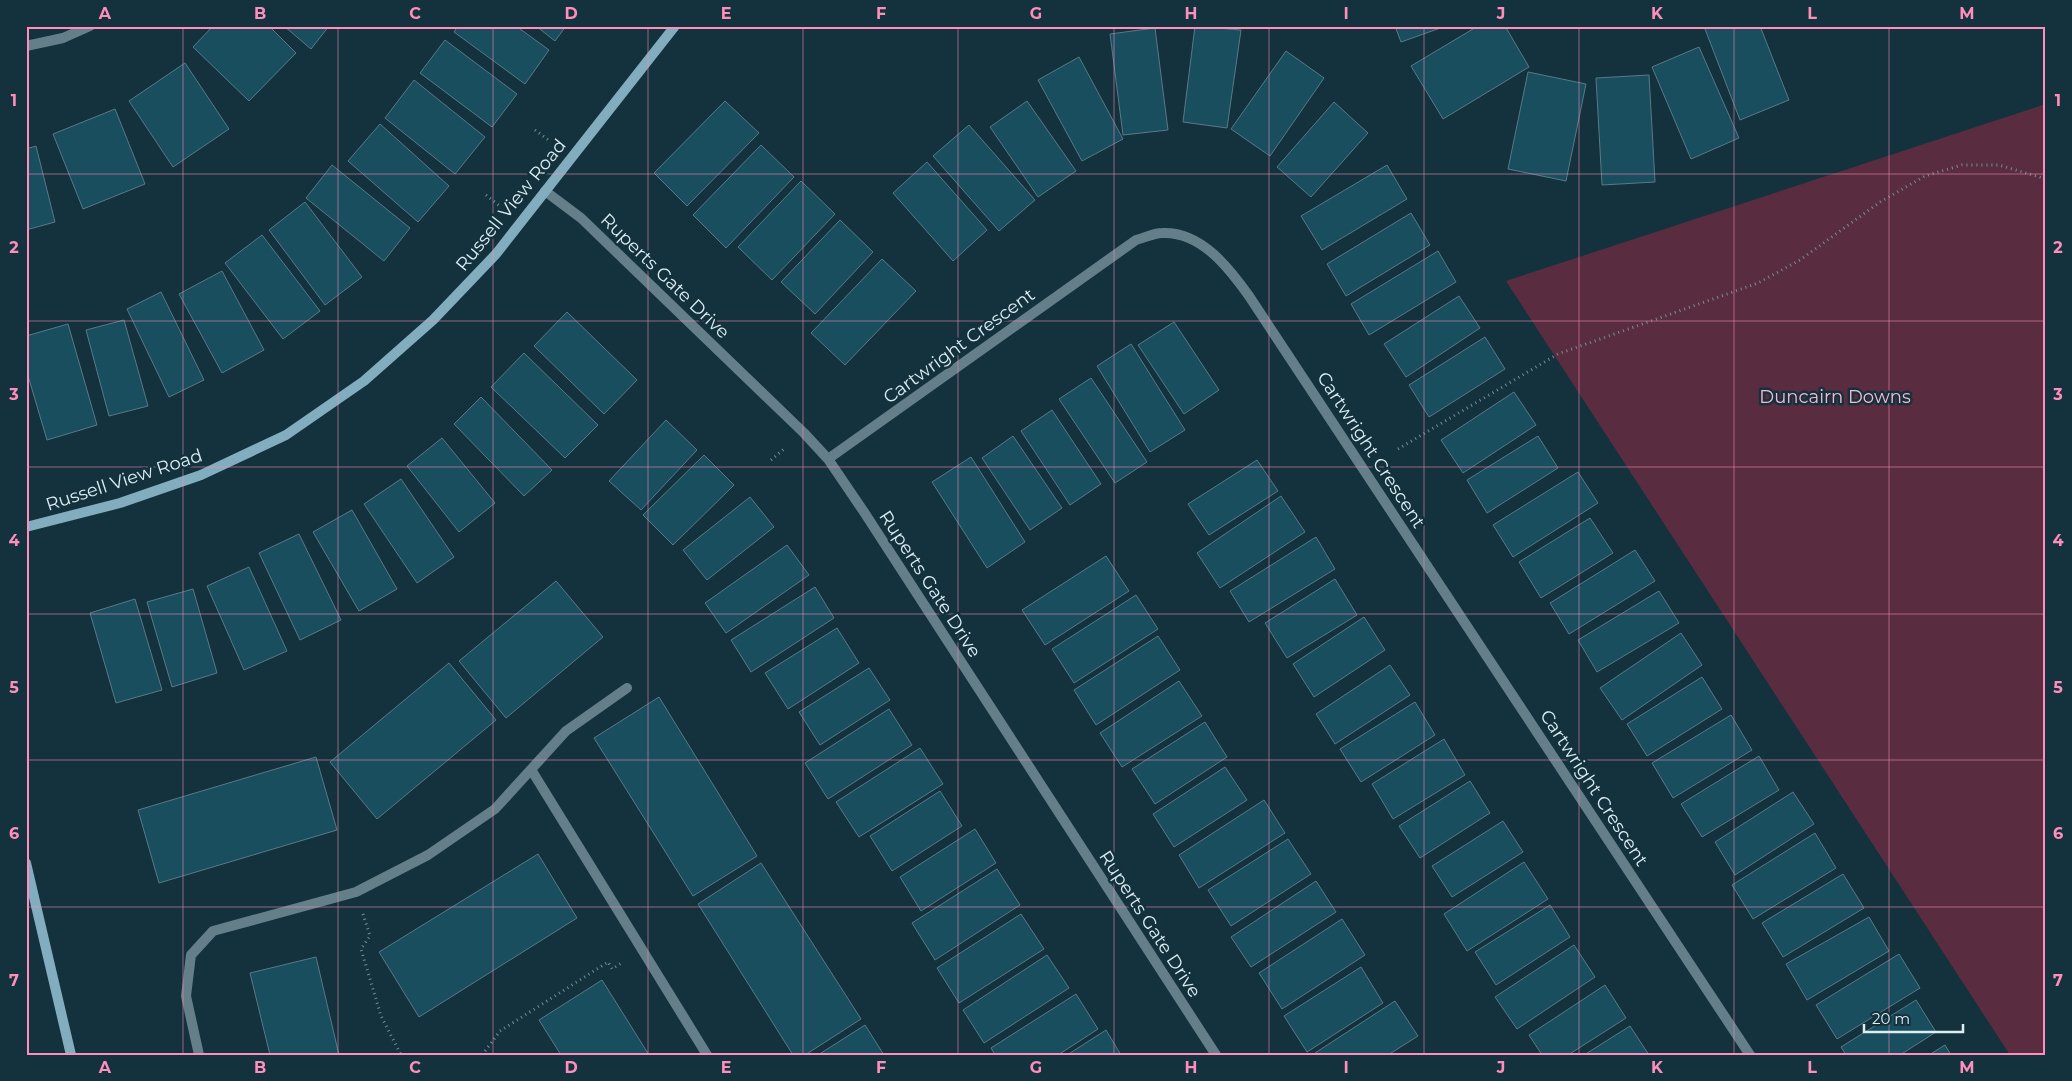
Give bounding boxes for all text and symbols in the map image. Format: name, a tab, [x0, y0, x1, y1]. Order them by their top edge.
text: A	[98, 4, 112, 23]
text: B	[254, 4, 266, 23]
text: C	[409, 4, 421, 23]
text: D	[564, 4, 578, 23]
text: E	[721, 4, 731, 23]
text: F	[876, 4, 886, 23]
text: G	[1030, 4, 1042, 23]
text: H	[1185, 4, 1197, 23]
text: I	[1343, 4, 1349, 23]
text: J	[1496, 4, 1505, 23]
text: K	[1651, 4, 1664, 23]
text: L	[1807, 4, 1817, 23]
text: M	[1959, 4, 1975, 23]
text: 1	[11, 91, 17, 110]
text: 1	[2055, 91, 2061, 110]
street label: Russell View Road	[451, 135, 571, 275]
street label: Ruperts Gate Drive	[596, 209, 734, 343]
text: 2	[9, 238, 19, 257]
text: 2	[2053, 238, 2063, 257]
street label: Cartwright Crescent	[879, 284, 1039, 408]
street label: Cartwright Crescent	[1312, 368, 1430, 532]
text: 3	[8, 385, 19, 404]
text: 3	[2052, 385, 2063, 404]
park label: Duncairn Downs	[1759, 386, 1911, 408]
street label: Russell View Road	[43, 444, 205, 516]
street label: Ruperts Gate Drive	[874, 506, 986, 662]
text: 4	[8, 531, 20, 550]
text: 4	[2052, 531, 2064, 550]
text: 5	[9, 678, 19, 697]
text: 5	[2053, 678, 2063, 697]
street label: Cartwright Crescent	[1535, 706, 1653, 870]
text: 6	[9, 824, 19, 843]
text: 6	[2053, 824, 2063, 843]
street label: Ruperts Gate Drive	[1094, 846, 1206, 1002]
text: 7	[9, 971, 19, 990]
text: 7	[2053, 971, 2063, 990]
scale bar	[1864, 1001, 1963, 1033]
text: 20 m	[1872, 1009, 1910, 1028]
text: A	[98, 1058, 112, 1077]
text: B	[254, 1058, 266, 1077]
text: C	[409, 1058, 421, 1077]
text: D	[564, 1058, 578, 1077]
text: E	[721, 1058, 731, 1077]
text: F	[876, 1058, 886, 1077]
text: G	[1030, 1058, 1042, 1077]
text: H	[1185, 1058, 1197, 1077]
text: I	[1343, 1058, 1349, 1077]
text: J	[1496, 1058, 1505, 1077]
text: K	[1651, 1058, 1664, 1077]
text: L	[1807, 1058, 1817, 1077]
text: M	[1959, 1058, 1975, 1077]

